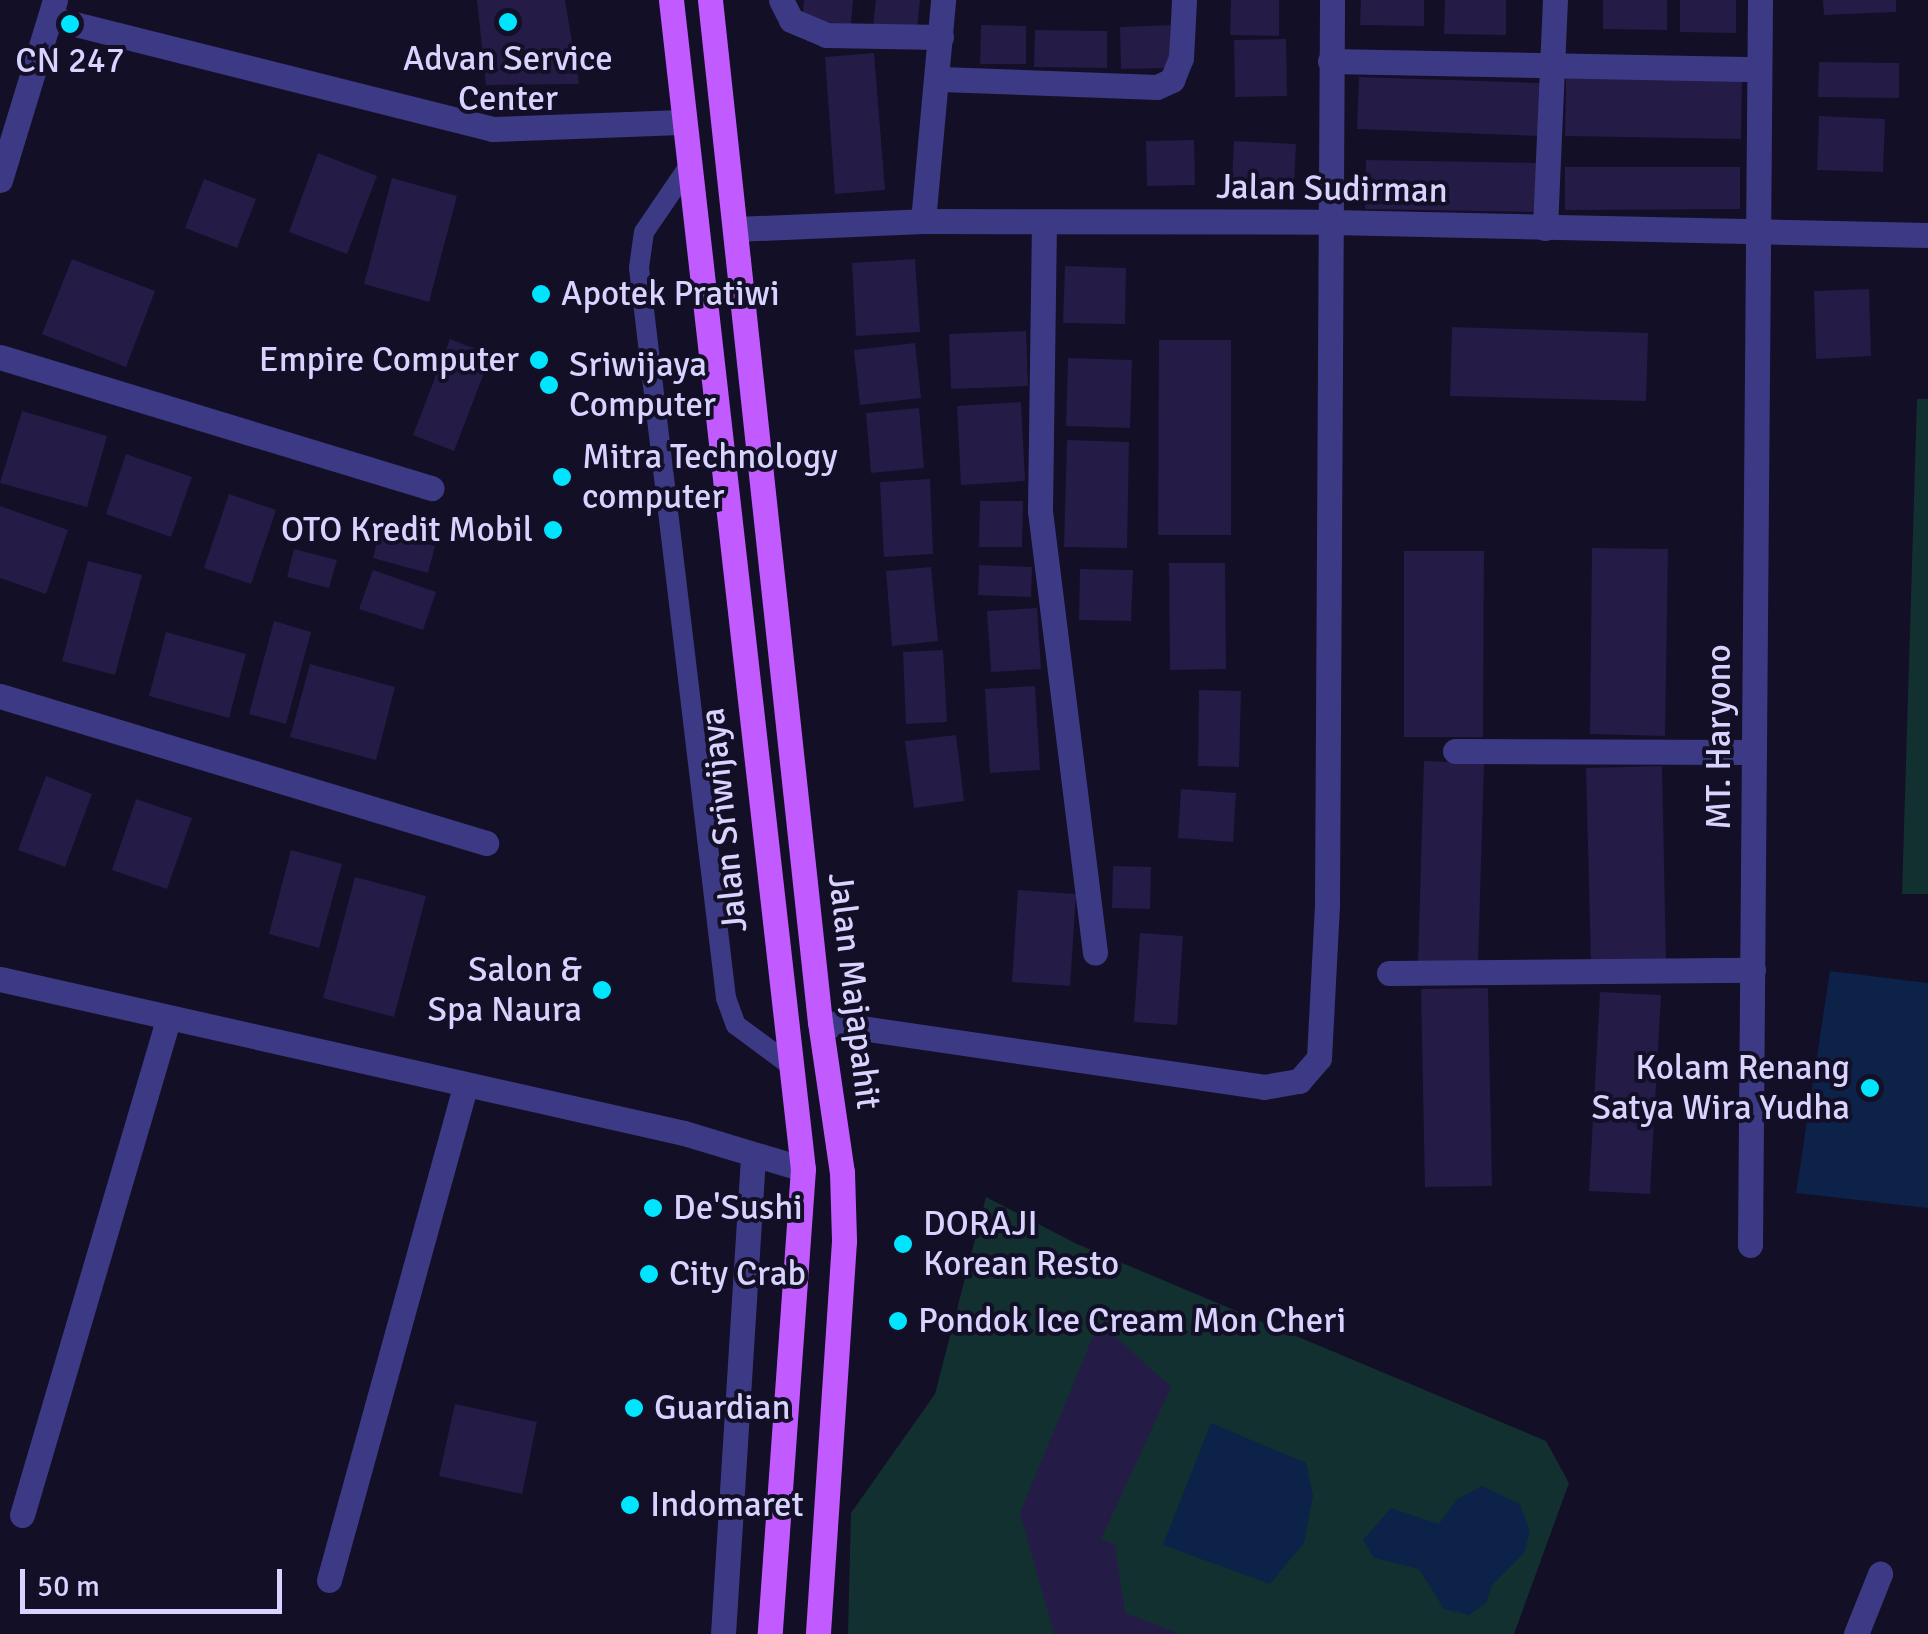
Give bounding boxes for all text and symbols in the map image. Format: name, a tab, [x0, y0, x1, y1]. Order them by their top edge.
marker: Advan Service Center	[497, 11, 519, 33]
marker: CN 247	[59, 13, 81, 35]
place label: Advan Service Center	[403, 38, 613, 120]
place label: CN 247	[15, 40, 125, 82]
street label: Jalan Sudirman	[1216, 166, 1448, 212]
place label: Apotek Pratiwi	[561, 273, 780, 315]
marker: Apotek Pratiwi	[530, 283, 552, 305]
place label: Empire Computer	[259, 339, 519, 381]
place label: Sriwijaya Computer	[569, 344, 716, 426]
marker: Empire Computer	[528, 349, 550, 371]
marker: Sriwijaya Computer	[538, 374, 560, 396]
place label: Mitra Technology computer	[582, 436, 838, 518]
marker: Mitra Technology computer	[551, 466, 573, 488]
place label: OTO Kredit Mobil	[281, 509, 533, 551]
marker: OTO Kredit Mobil	[542, 519, 564, 541]
street label: MT. Haryono	[1698, 644, 1740, 830]
street label: Jalan Sriwijaya	[691, 706, 757, 934]
street label: Jalan Majapahit	[819, 870, 889, 1112]
place label: Salon & Spa Naura	[428, 949, 582, 1031]
marker: Salon & Spa Naura	[591, 979, 613, 1001]
place label: Kolam Renang Satya Wira Yudha	[1591, 1047, 1850, 1129]
marker: Kolam Renang Satya Wira Yudha	[1859, 1077, 1881, 1099]
place label: De'Sushi	[673, 1187, 803, 1229]
marker: De'Sushi	[642, 1197, 664, 1219]
place label: DORAJI Korean Resto	[923, 1203, 1119, 1285]
marker: DORAJI Korean Resto	[892, 1233, 914, 1255]
place label: City Crab	[669, 1253, 806, 1295]
marker: City Crab	[638, 1263, 660, 1285]
place label: Pondok Ice Cream Mon Cheri	[918, 1300, 1346, 1342]
marker: Pondok Ice Cream Mon Cheri	[887, 1310, 909, 1332]
place label: Guardian	[654, 1387, 791, 1429]
marker: Guardian	[623, 1397, 645, 1419]
place label: Indomaret	[650, 1484, 804, 1526]
marker: Indomaret	[619, 1494, 641, 1516]
scale bar	[25, 1549, 288, 1611]
text: 50 m	[37, 1568, 100, 1605]

